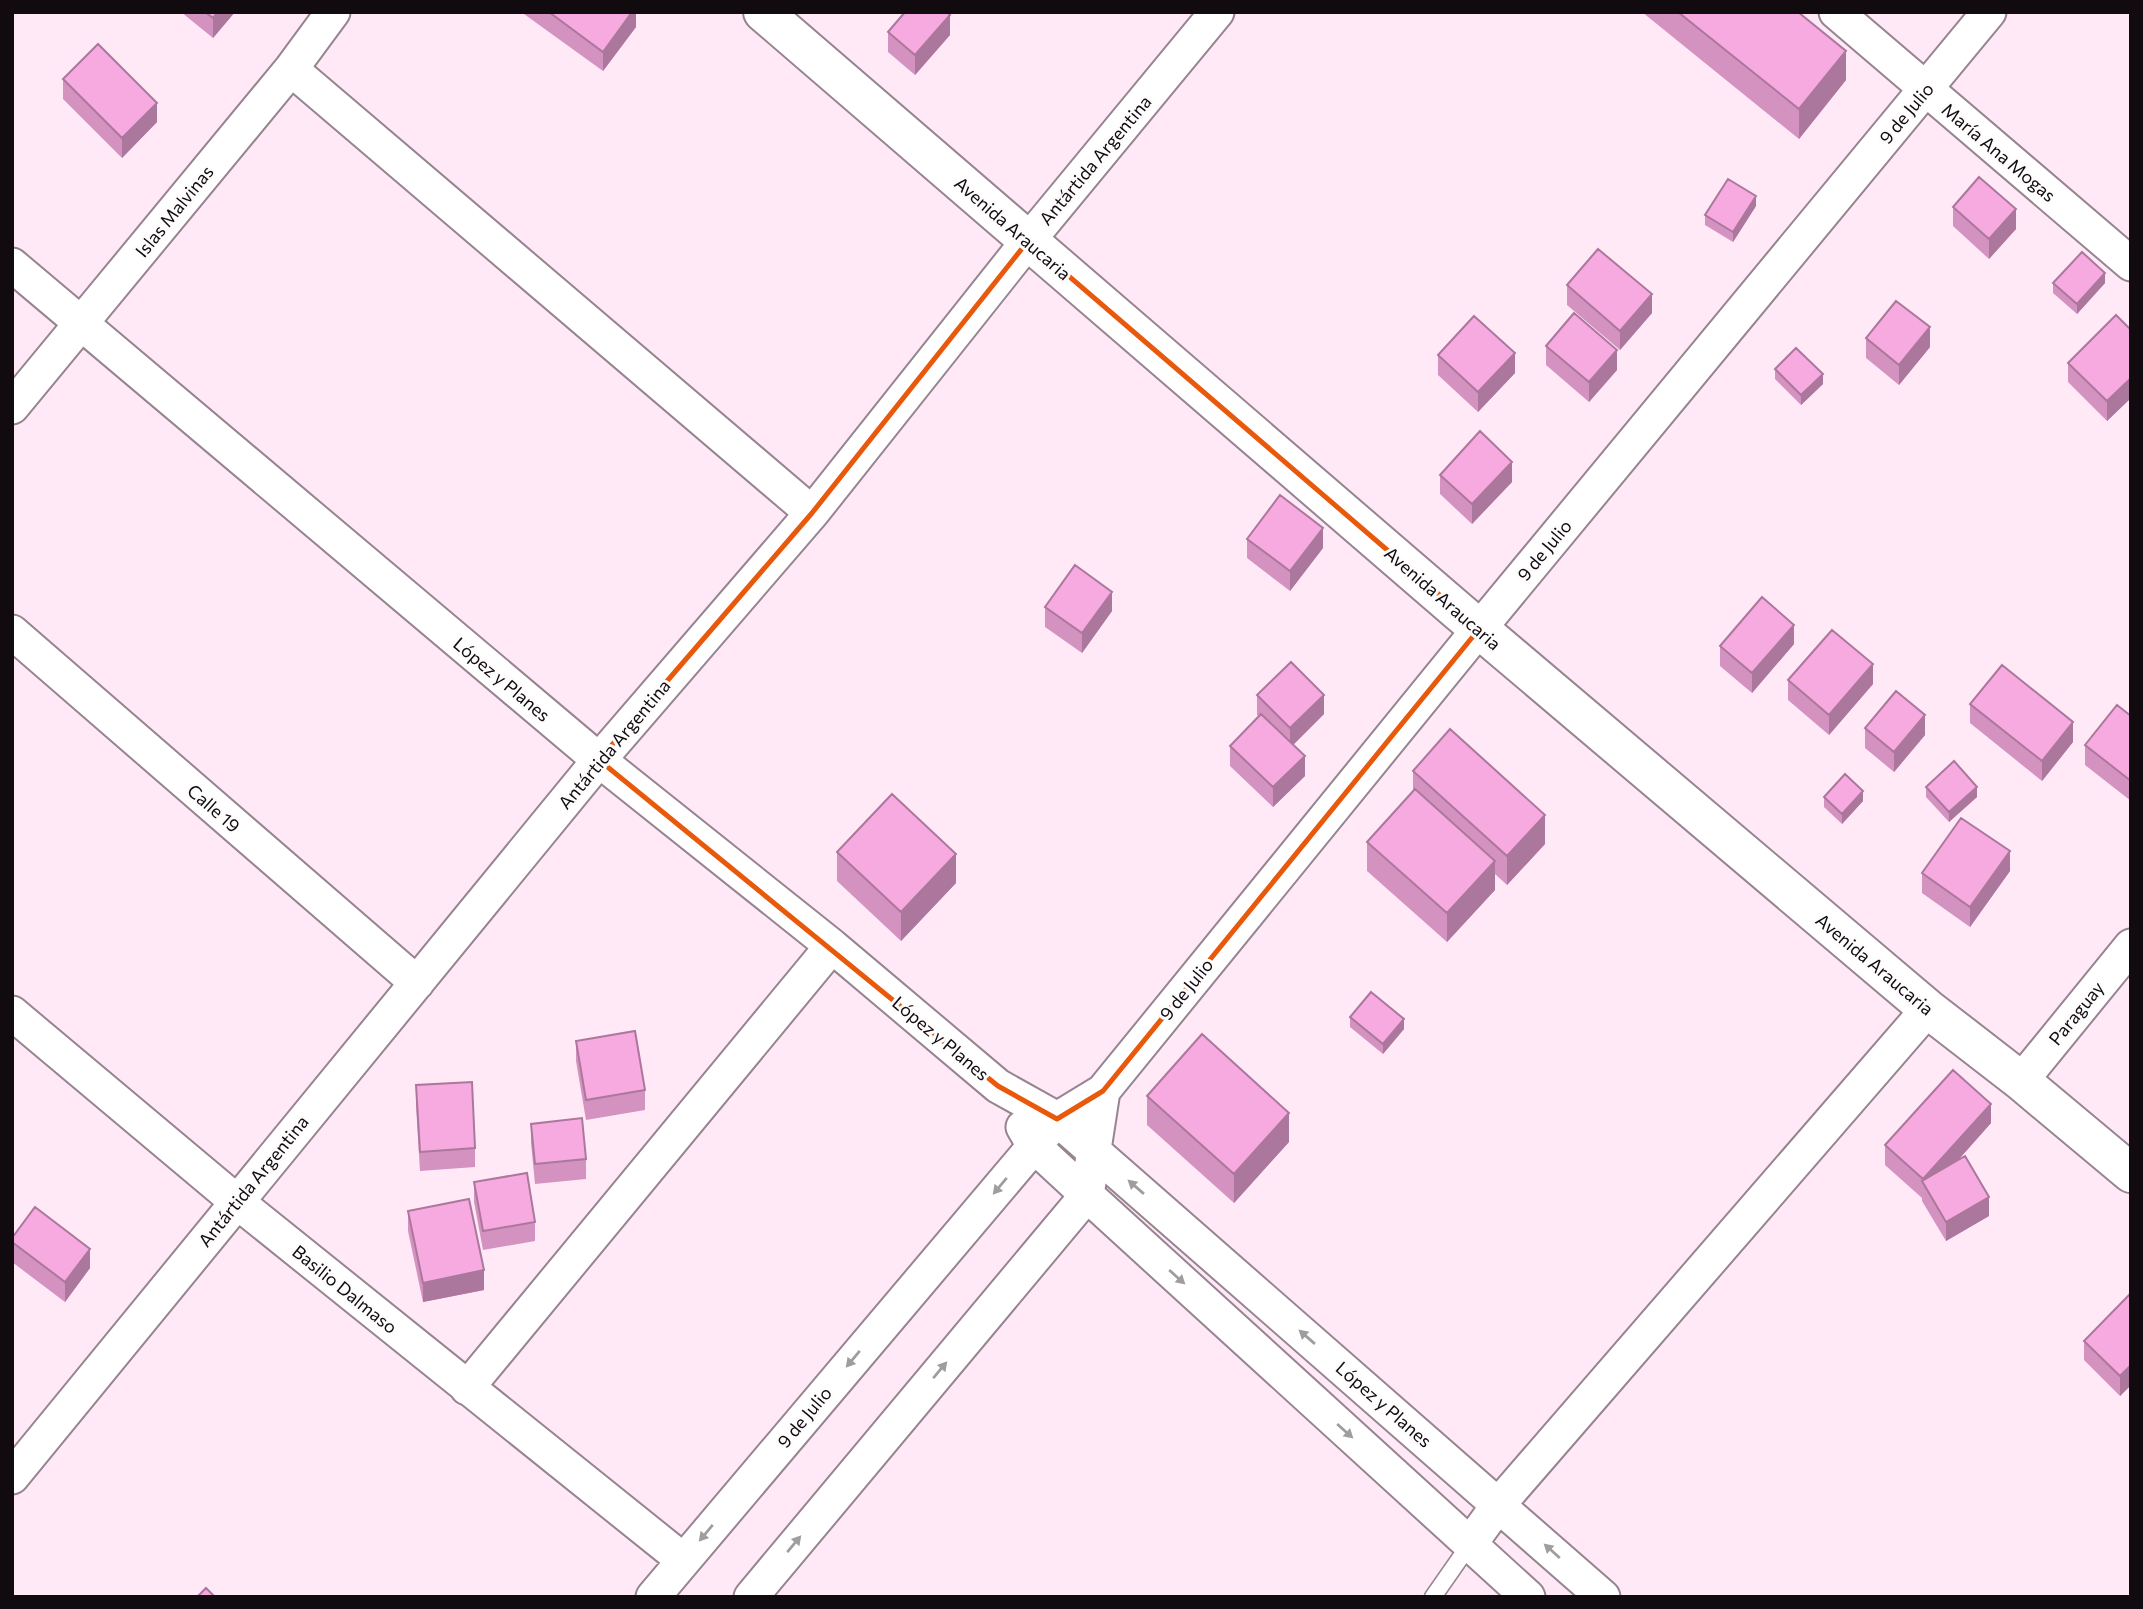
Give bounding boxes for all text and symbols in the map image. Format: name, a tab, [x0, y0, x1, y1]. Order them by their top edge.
street label: 9 de Julio	[1874, 78, 1938, 148]
street label: Antártida Argentina	[1034, 91, 1156, 229]
street label: María Ana Mogas	[1938, 98, 2060, 206]
street label: Islas Malvinas	[130, 161, 218, 261]
street label: Avenida Araucaria	[950, 172, 1076, 284]
street label: 9 de Julio	[1512, 515, 1576, 585]
street label: Avenida Araucaria	[1380, 542, 1506, 654]
street label: López y Planes	[449, 632, 555, 726]
street label: Antártida Argentina	[553, 675, 675, 813]
street label: Calle 19	[183, 779, 245, 837]
street label: Avenida Araucaria	[1812, 908, 1938, 1020]
street label: 9 de Julio	[1154, 954, 1218, 1024]
street label: Paraguay	[2044, 977, 2108, 1049]
street label: López y Planes	[888, 991, 994, 1085]
street label: Antártida Argentina	[193, 1111, 313, 1251]
one-way arrow	[992, 1177, 1008, 1195]
one-way arrow	[1127, 1179, 1145, 1195]
street label: Basilio Dalmaso	[288, 1240, 402, 1338]
one-way arrow	[1168, 1269, 1185, 1285]
one-way arrow	[1298, 1329, 1316, 1345]
one-way arrow	[846, 1351, 861, 1368]
street label: López y Planes	[1332, 1356, 1436, 1452]
one-way arrow	[933, 1361, 948, 1379]
street label: 9 de Julio	[772, 1382, 836, 1452]
one-way arrow	[1336, 1422, 1353, 1438]
one-way arrow	[699, 1524, 714, 1541]
one-way arrow	[787, 1536, 802, 1554]
one-way arrow	[1544, 1544, 1561, 1560]

